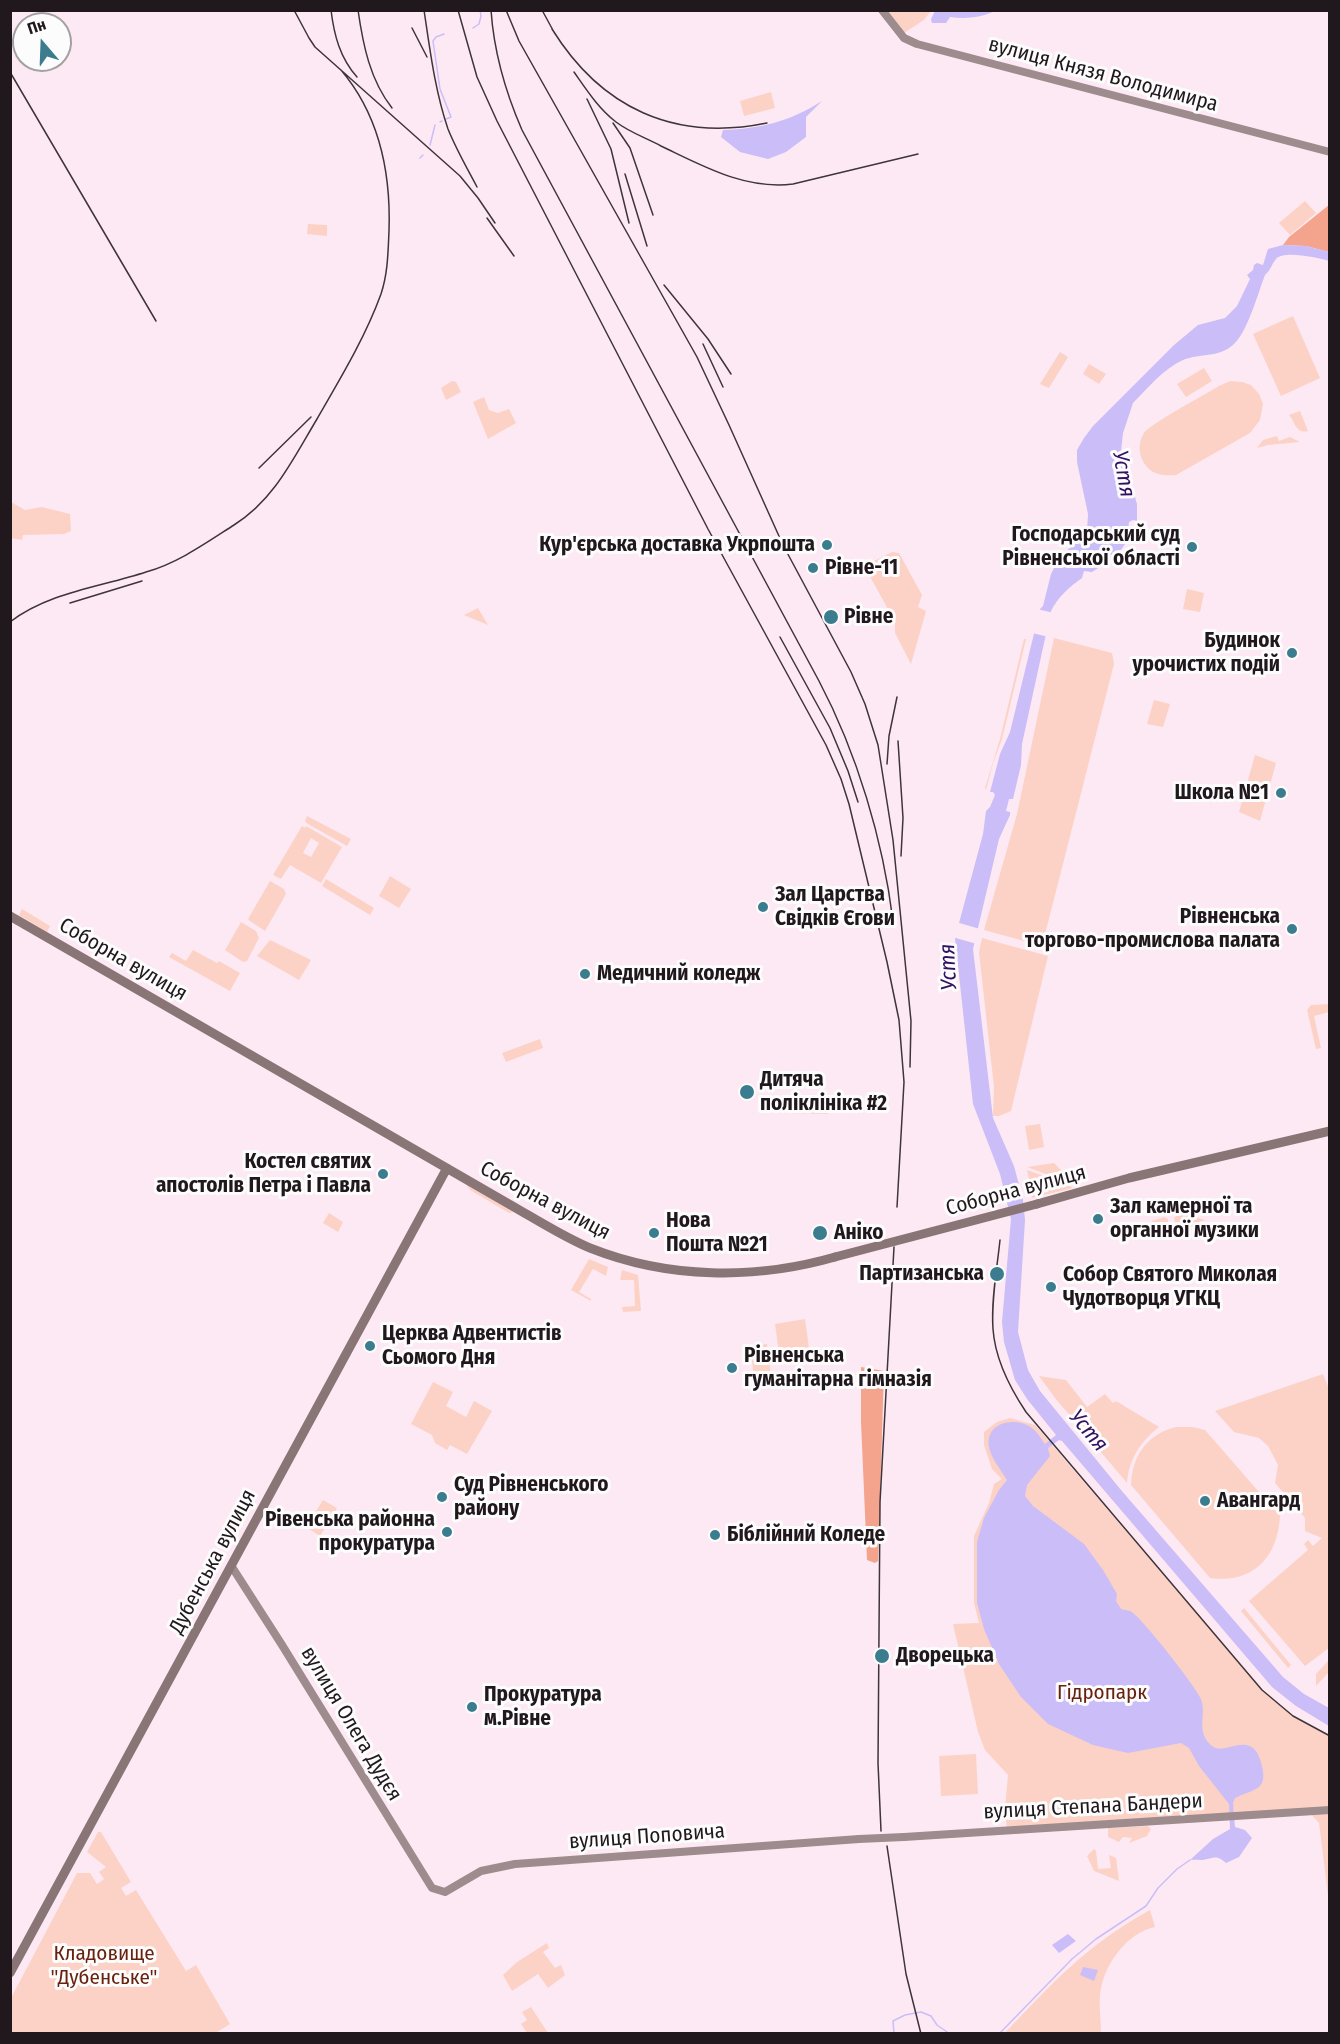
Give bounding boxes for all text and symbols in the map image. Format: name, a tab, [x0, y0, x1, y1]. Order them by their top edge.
north arrow	[12, 12, 72, 72]
text: Пн	[25, 14, 48, 38]
street label: вулиця Князя Володимира	[986, 32, 1220, 118]
water label: Устя	[1106, 449, 1140, 499]
place label: Господарський суд Рівненської області	[1002, 522, 1180, 572]
place label: Кур'єрська доставка Укрпошта	[539, 532, 815, 558]
marker: Кур'єрська доставка Укрпошта	[820, 538, 834, 552]
marker: Господарський суд Рівненської області	[1185, 540, 1199, 554]
place label: Рівне-11	[825, 555, 898, 581]
marker: Рівне-11	[806, 561, 820, 575]
place label: Рівне	[844, 604, 893, 630]
marker: Рівне	[822, 608, 840, 626]
place label: Будинок урочистих подій	[1133, 628, 1280, 678]
marker: Будинок урочистих подій	[1285, 646, 1299, 660]
place label: Школа №1	[1175, 780, 1269, 806]
marker: Школа №1	[1274, 786, 1288, 800]
place label: Зал Царства Свідків Єгови	[775, 882, 895, 932]
marker: Зал Царства Свідків Єгови	[756, 900, 770, 914]
place label: Рівненська торгово-промислова палата	[1025, 904, 1280, 954]
street label: Соборна вулиця	[54, 913, 192, 1007]
marker: Рівненська торгово-промислова палата	[1285, 922, 1299, 936]
water label: Устя	[935, 943, 963, 991]
place label: Медичний коледж	[597, 961, 760, 987]
marker: Медичний коледж	[578, 967, 592, 981]
place label: Дитяча поліклініка #2	[760, 1067, 887, 1117]
marker: Дитяча поліклініка #2	[738, 1083, 756, 1101]
place label: Костел святих апостолів Петра і Павла	[156, 1149, 371, 1199]
street label: Соборна вулиця	[476, 1156, 614, 1246]
street label: Соборна вулиця	[943, 1160, 1089, 1222]
marker: Костел святих апостолів Петра і Павла	[376, 1167, 390, 1181]
place label: Зал камерної та органної музики	[1110, 1194, 1259, 1244]
place label: Нова Пошта №21	[666, 1208, 768, 1258]
marker: Зал камерної та органної музики	[1091, 1212, 1105, 1226]
place label: Аніко	[834, 1220, 883, 1246]
marker: Аніко	[811, 1224, 829, 1242]
marker: Нова Пошта №21	[647, 1226, 661, 1240]
place label: Партизанська	[859, 1261, 984, 1287]
place label: Собор Святого Миколая Чудотворця УГКЦ	[1063, 1262, 1277, 1312]
marker: Партизанська	[988, 1265, 1006, 1283]
marker: Собор Святого Миколая Чудотворця УГКЦ	[1044, 1280, 1058, 1294]
place label: Церква Адвентистів Сьомого Дня	[382, 1321, 562, 1371]
marker: Церква Адвентистів Сьомого Дня	[363, 1339, 377, 1353]
place label: Рівненська гуманітарна гімназія	[744, 1343, 932, 1393]
marker: Рівненська гуманітарна гімназія	[725, 1361, 739, 1375]
water label: Устя	[1063, 1405, 1113, 1457]
place label: Суд Рівненського району	[454, 1472, 609, 1522]
street label: Дубенська вулиця	[164, 1485, 262, 1639]
place label: Авангард	[1217, 1488, 1300, 1514]
marker: Суд Рівненського району	[435, 1490, 449, 1504]
marker: Авангард	[1198, 1494, 1212, 1508]
place label: Рівенська районна прокуратура	[265, 1507, 435, 1557]
place label: Біблійний Коледе	[727, 1522, 885, 1548]
marker: Рівенська районна прокуратура	[440, 1525, 454, 1539]
marker: Біблійний Коледе	[708, 1528, 722, 1542]
street label: вулиця Олега Дудєя	[295, 1642, 407, 1806]
place label: Дворецька	[896, 1643, 994, 1669]
marker: Дворецька	[873, 1647, 891, 1665]
park label: Гідропарк	[1057, 1680, 1147, 1706]
place label: Прокуратура м.Рівне	[484, 1682, 602, 1732]
marker: Прокуратура м.Рівне	[465, 1700, 479, 1714]
street label: вулиця Степана Бандери	[983, 1789, 1203, 1825]
street label: вулиця Поповича	[568, 1819, 726, 1855]
park label: Кладовище "Дубенське"	[50, 1941, 158, 1991]

